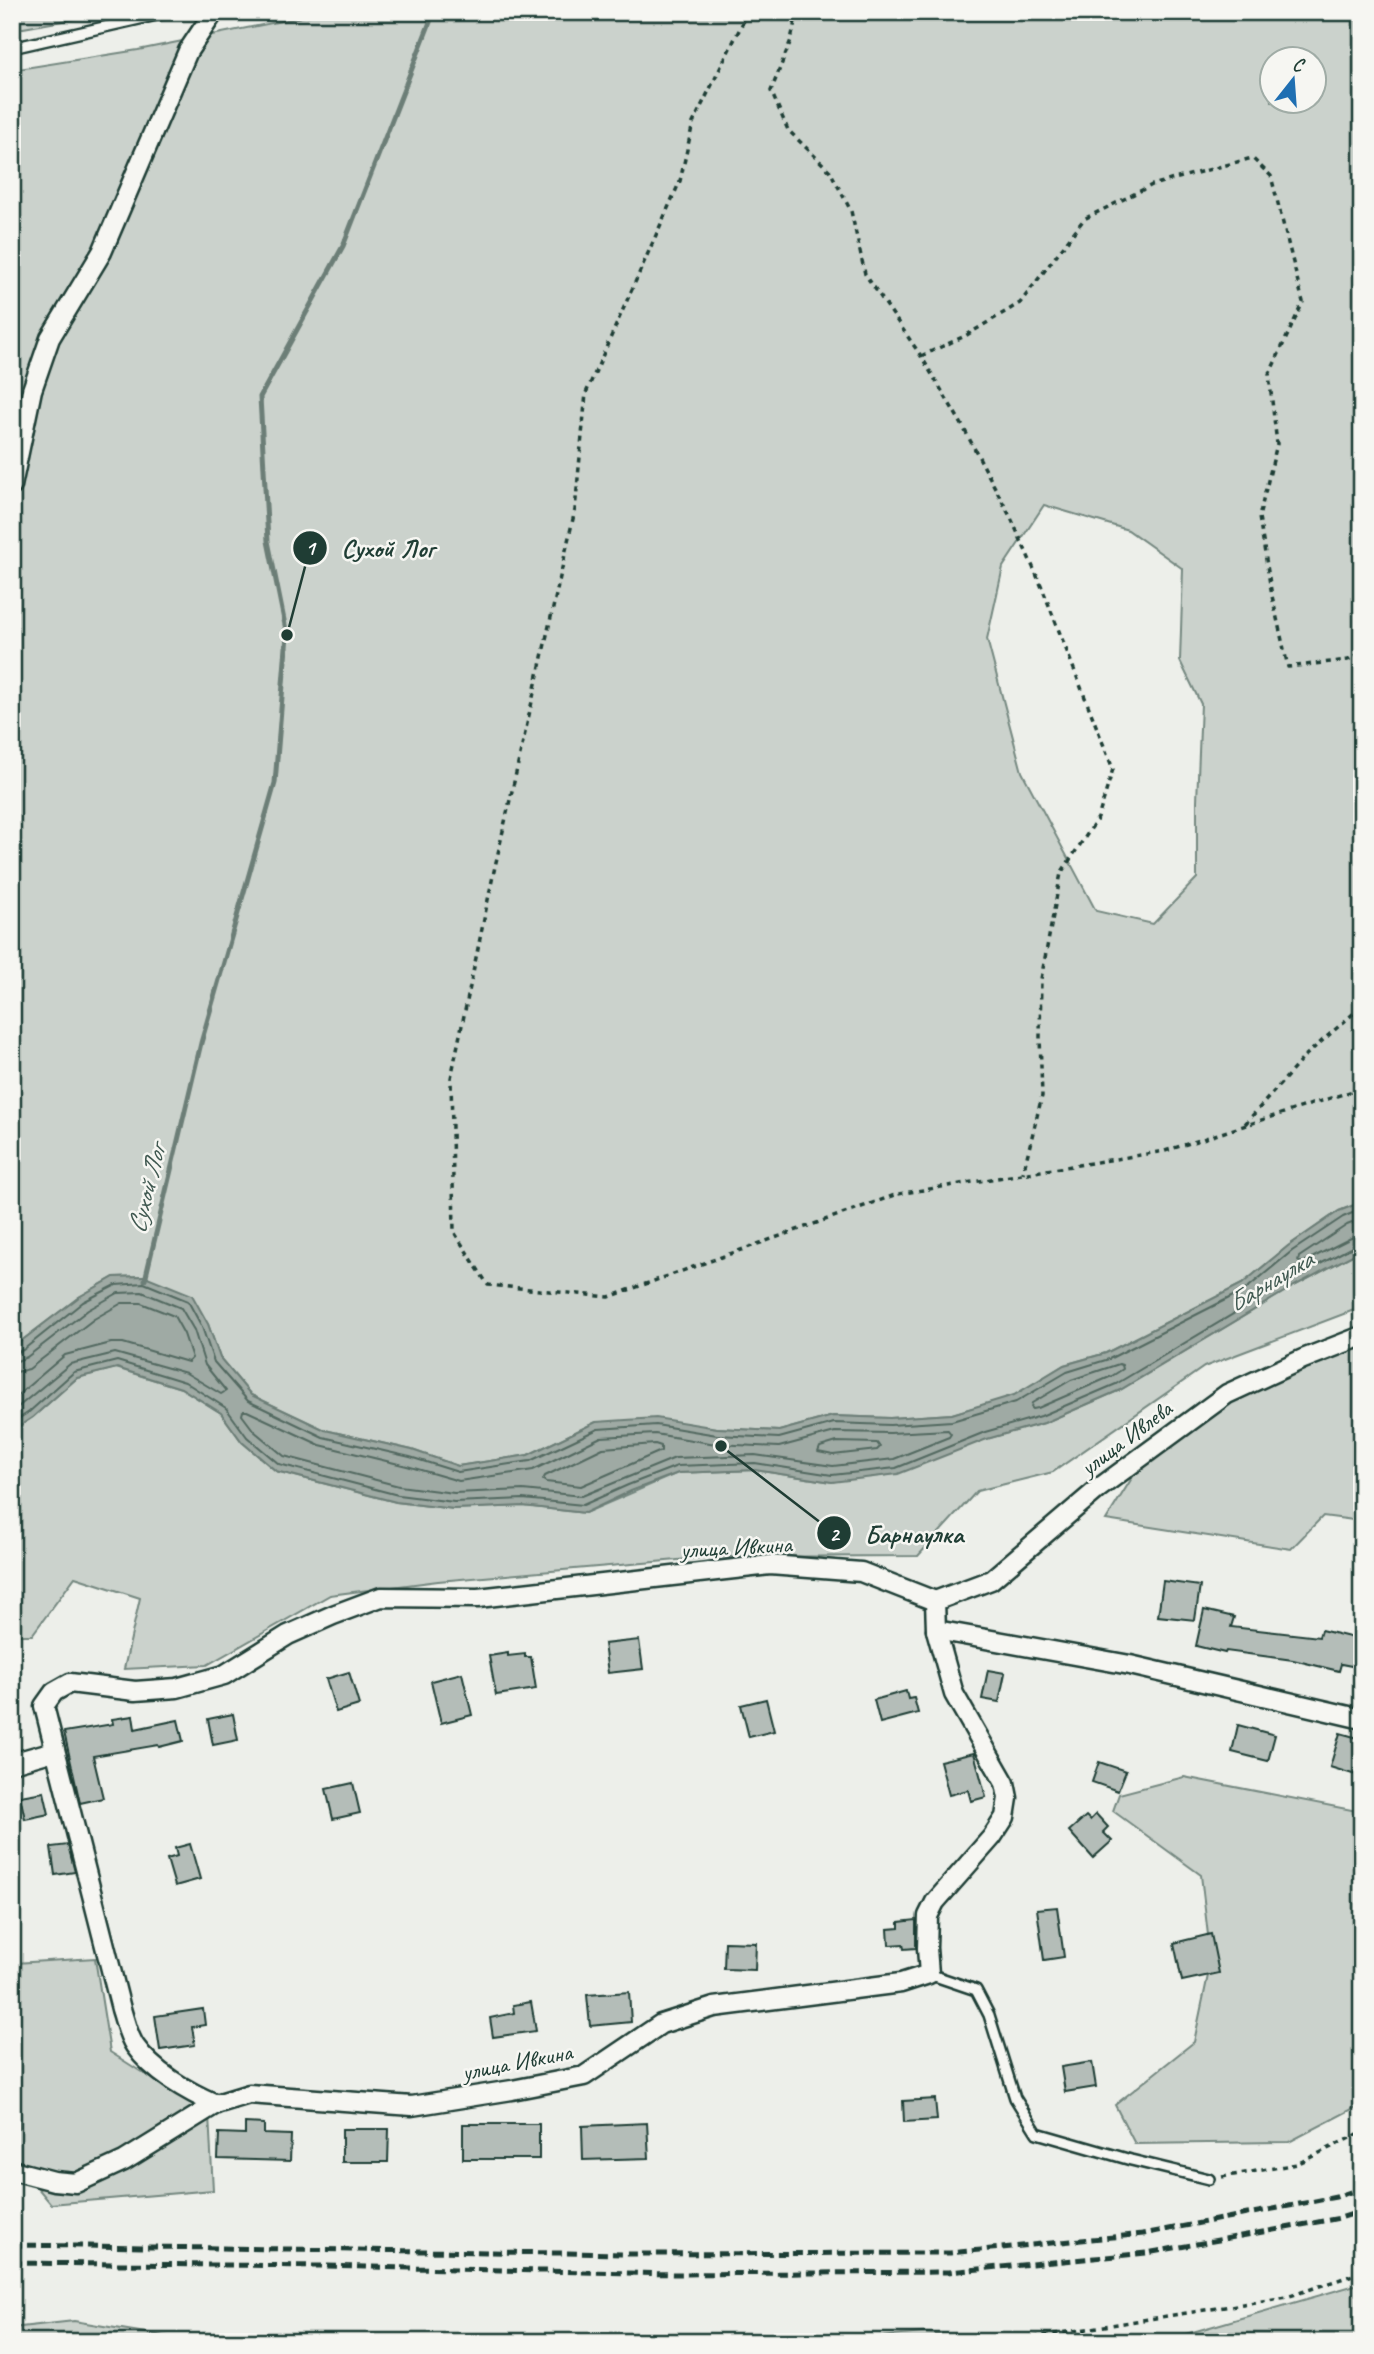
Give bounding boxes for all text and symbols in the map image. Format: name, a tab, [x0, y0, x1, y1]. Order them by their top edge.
north arrow	[1258, 46, 1328, 116]
text: С	[1290, 52, 1308, 78]
callout: Сухой Лог	[293, 525, 449, 572]
text: Сухой Лог	[342, 532, 437, 565]
text: 1	[305, 535, 317, 561]
water label: Сухой Лог	[120, 1136, 175, 1236]
water label: Барнаулка	[1222, 1242, 1321, 1320]
street label: улица Ивлева	[1073, 1393, 1179, 1483]
callout: Барнаулка	[816, 1510, 978, 1557]
text: Барнаулка	[865, 1518, 966, 1551]
text: 2	[829, 1521, 841, 1547]
street label: улица Ивкина	[678, 1529, 794, 1565]
street label: улица Ивкина	[458, 2036, 576, 2088]

